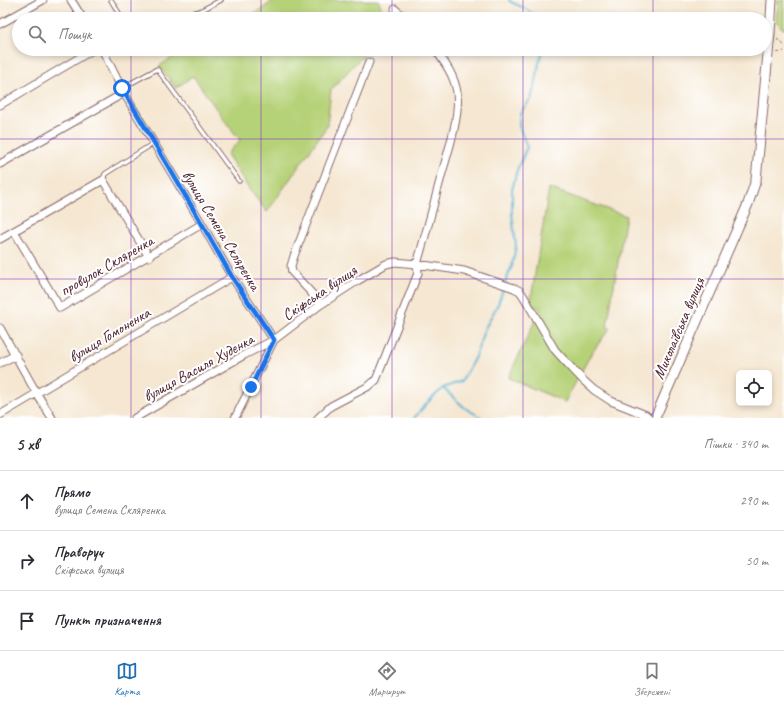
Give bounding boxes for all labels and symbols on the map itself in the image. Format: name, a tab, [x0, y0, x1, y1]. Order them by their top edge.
route start	[113, 79, 131, 97]
street label: вулиця Семена Скляренка	[177, 167, 266, 295]
street label: провулок Скляренка	[56, 230, 158, 301]
street label: Скіфська вулиця	[278, 260, 362, 325]
street label: Миколаївська вулиця	[649, 274, 710, 382]
street label: вулиця Гомоненка	[65, 302, 155, 367]
street label: вулиця Василя Худенка	[140, 329, 258, 406]
route end	[242, 378, 260, 396]

